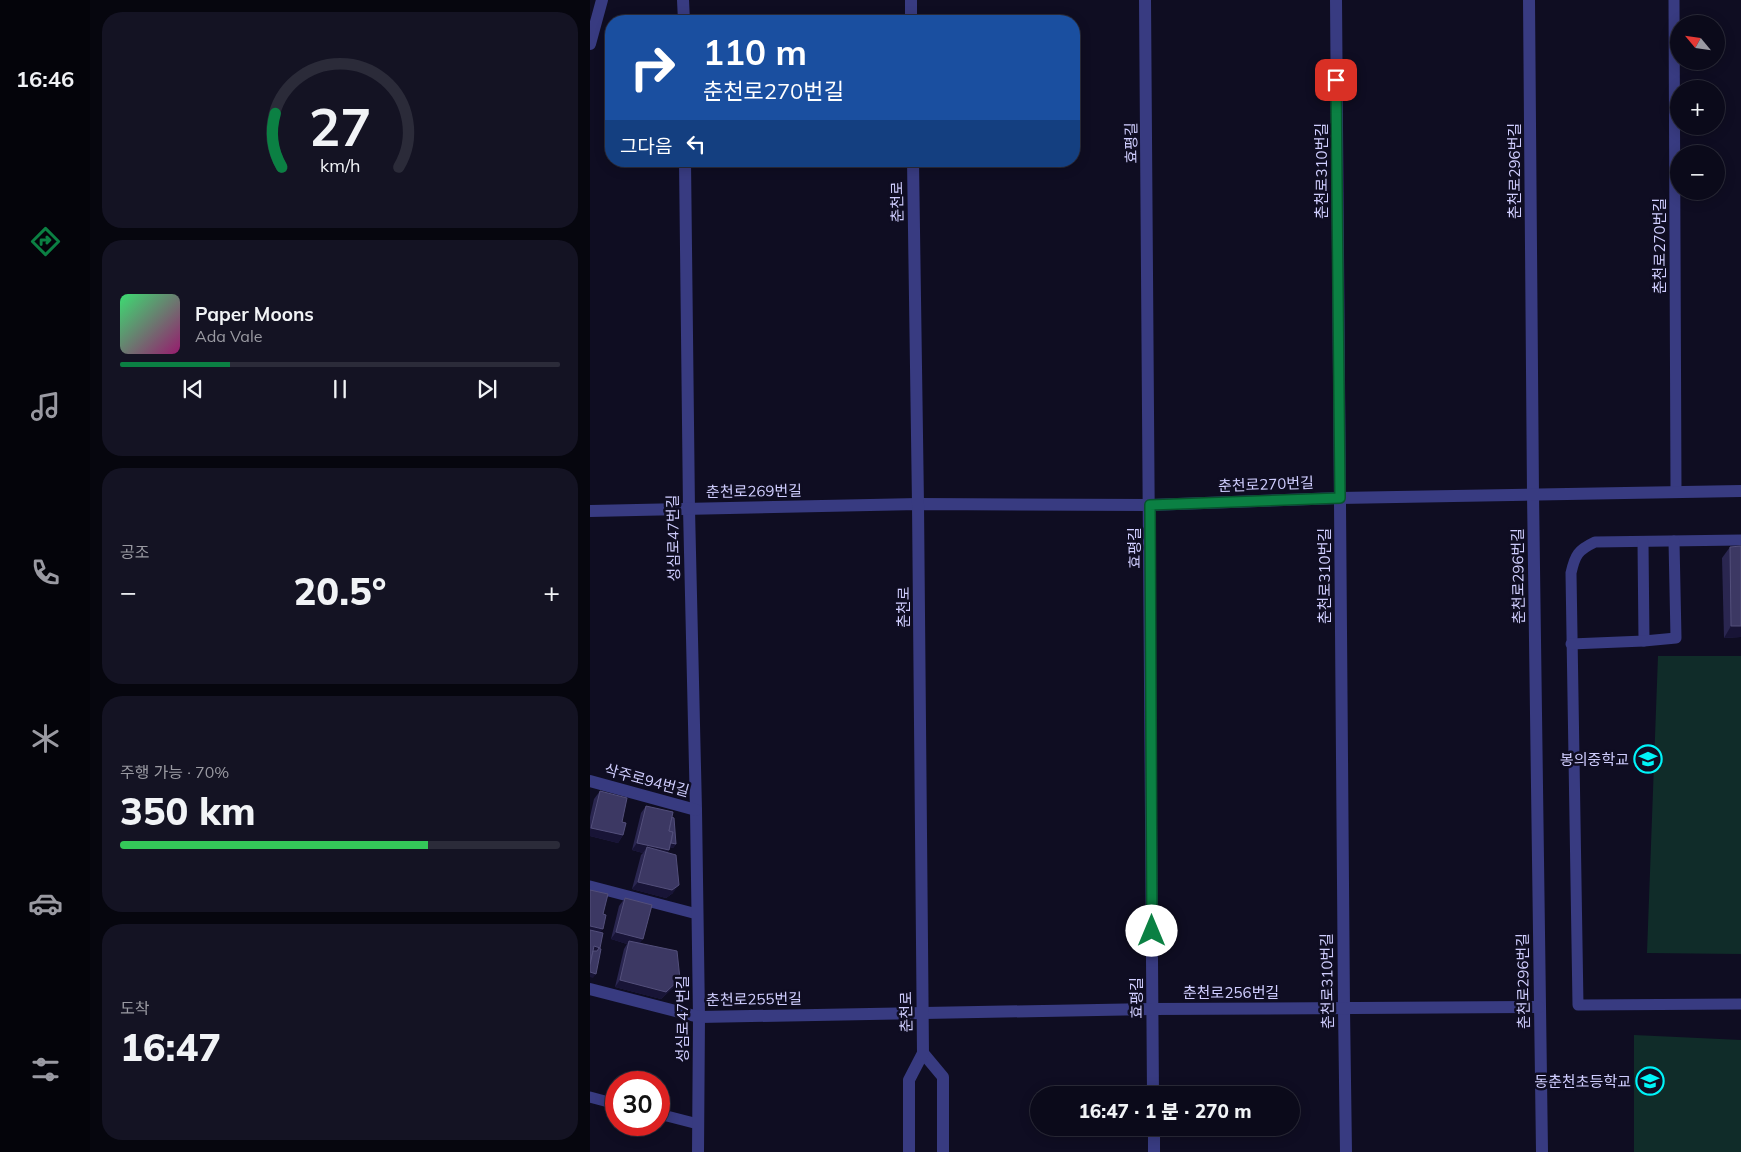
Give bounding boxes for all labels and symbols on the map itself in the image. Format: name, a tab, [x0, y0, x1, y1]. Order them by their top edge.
north arrow	[1670, 15, 1725, 70]
pin	[1315, 59, 1357, 101]
street label: 효평길	[1121, 122, 1141, 164]
street label: 춘천로310번길	[1312, 123, 1331, 219]
street label: 춘천로296번길	[1505, 123, 1524, 219]
street label: 춘천로	[887, 181, 907, 223]
street label: 춘천로270번길	[1650, 198, 1669, 294]
street label: 춘천로270번길	[1218, 473, 1314, 495]
street label: 춘천로269번길	[706, 481, 802, 501]
street label: 성심로47번길	[663, 494, 683, 582]
street label: 효평길	[1125, 527, 1144, 569]
street label: 춘천로310번길	[1315, 528, 1334, 624]
street label: 춘천로296번길	[1508, 528, 1528, 624]
street label: 춘천로	[894, 586, 913, 628]
school or university icon: 봉의중학교	[1633, 744, 1663, 774]
place label: 봉의중학교	[1560, 750, 1629, 769]
street label: 삭주로94번길	[603, 760, 691, 800]
position arrow	[1125, 904, 1177, 956]
street label: 춘천로310번길	[1317, 933, 1337, 1029]
street label: 춘천로296번길	[1513, 933, 1533, 1029]
street label: 성심로47번길	[673, 975, 692, 1063]
street label: 효평길	[1127, 977, 1146, 1019]
street label: 춘천로256번길	[1183, 983, 1279, 1002]
street label: 춘천로255번길	[706, 989, 802, 1009]
street label: 춘천로	[896, 991, 916, 1033]
school or university icon: 동춘천초등학교	[1635, 1066, 1665, 1096]
speed limit sign: 30	[605, 1071, 670, 1136]
place label: 동춘천초등학교	[1534, 1072, 1631, 1091]

